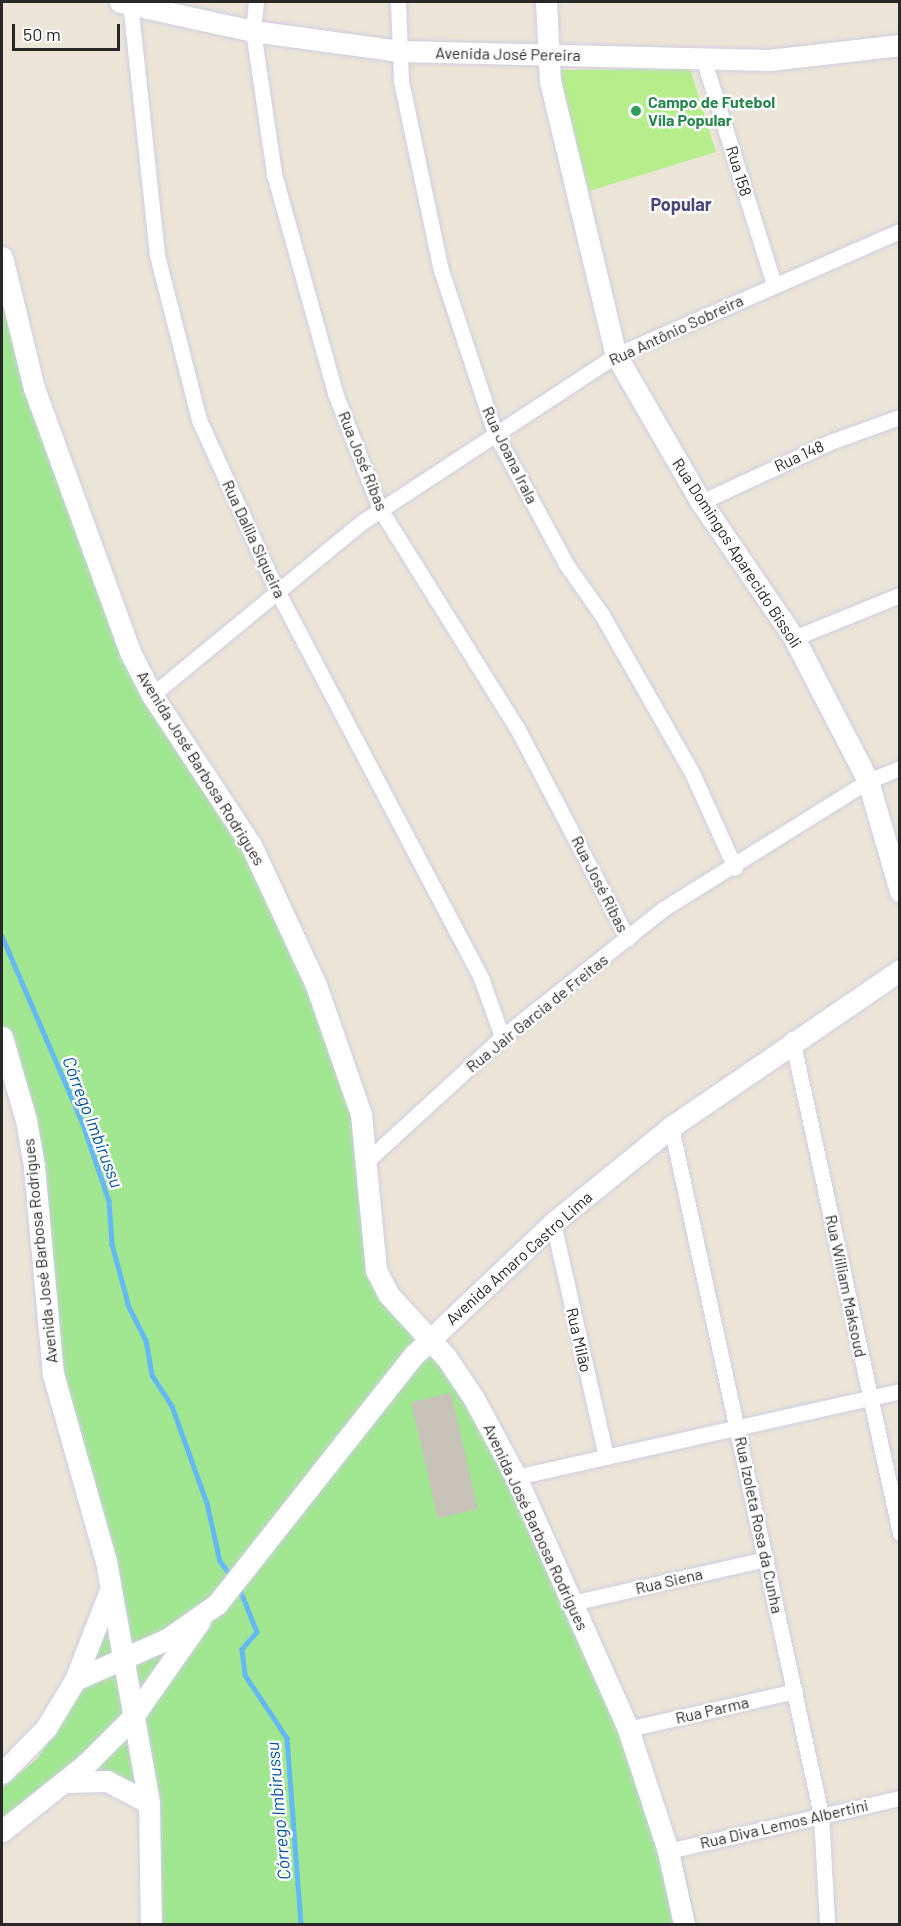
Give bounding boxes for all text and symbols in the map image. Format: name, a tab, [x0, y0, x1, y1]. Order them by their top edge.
scale bar	[15, 12, 123, 50]
text: 50 m	[23, 23, 61, 45]
street label: Avenida José Pereira	[435, 43, 581, 65]
place label: Campo de Futebol Vila Popular	[648, 92, 775, 130]
marker: Campo de Futebol Vila Popular	[629, 104, 643, 118]
street label: Rua 158	[722, 143, 756, 199]
district label: Popular	[650, 193, 712, 215]
street label: Rua Antônio Sobreira	[606, 290, 746, 370]
street label: Rua Joana Irala	[478, 403, 542, 507]
street label: Rua José Ribas	[334, 408, 392, 514]
street label: Rua 148	[771, 436, 827, 476]
street label: Rua Domingos Aparecido Bissoli	[668, 455, 806, 651]
street label: Rua Dalila Siqueira	[218, 477, 290, 601]
street label: Avenida José Barbosa Rodrigues	[133, 667, 269, 869]
street label: Rua José Ribas	[567, 833, 633, 935]
street label: Rua Jair Garcia de Freitas	[462, 950, 612, 1076]
water label: Córrego Imbirussu	[58, 1053, 128, 1191]
street label: Avenida José Barbosa Rodrigues	[19, 1138, 61, 1364]
street label: Avenida Amaro Castro Lima	[442, 1187, 596, 1329]
street label: Rua William Maksoud	[822, 1213, 870, 1359]
street label: Rua Milão	[562, 1306, 596, 1374]
street label: Avenida José Barbosa Rodrigues	[480, 1421, 592, 1633]
street label: Rua Izoleta Rosa da Cunha	[731, 1435, 787, 1615]
street label: Rua Siena	[633, 1564, 705, 1598]
street label: Rua Parma	[674, 1692, 750, 1728]
water label: Córrego Imbirussu	[261, 1741, 295, 1881]
street label: Rua Diva Lemos Albertini	[698, 1795, 870, 1853]

